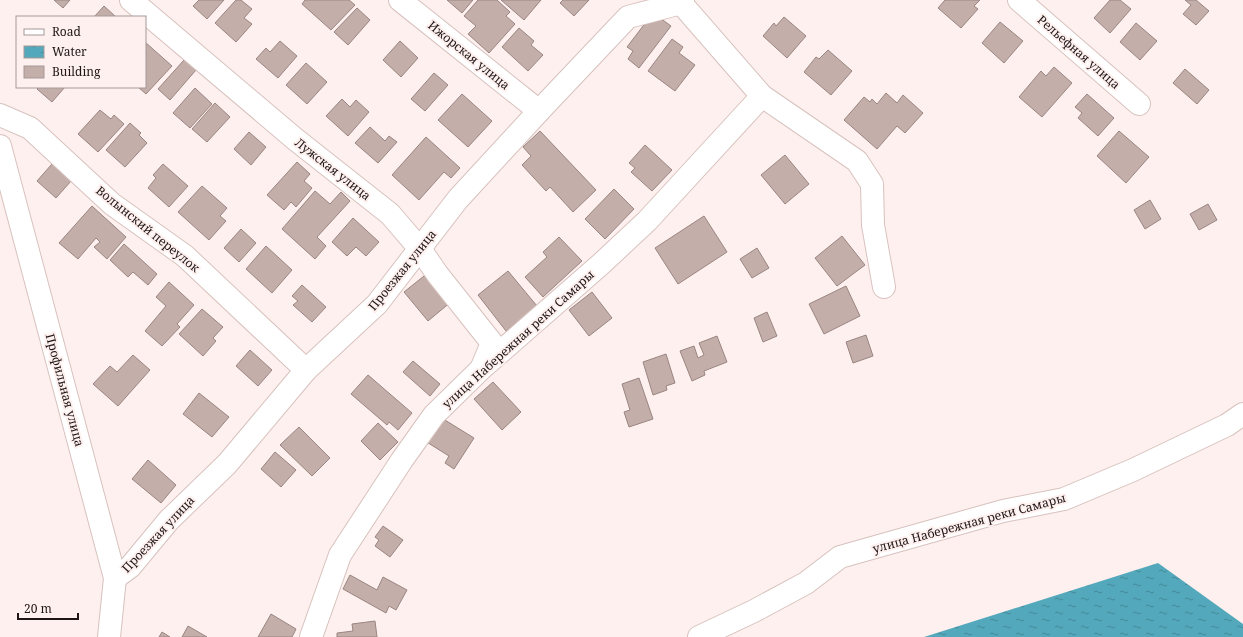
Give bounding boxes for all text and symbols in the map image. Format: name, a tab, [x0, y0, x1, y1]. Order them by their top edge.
street label: Рельефная улица	[1034, 11, 1124, 93]
legend	[16, 16, 146, 88]
street label: Ижорская улица	[425, 17, 514, 93]
text: Road	[52, 23, 82, 40]
text: Water	[52, 43, 87, 60]
text: Building	[52, 63, 101, 80]
street label: Лужская улица	[291, 134, 375, 204]
street label: Волынский переулок	[93, 182, 204, 277]
street label: Проезжая улица	[364, 226, 440, 314]
street label: улица Набережная реки Самары	[438, 266, 598, 412]
street label: Профильная улица	[42, 332, 88, 449]
street label: улица Набережная реки Самары	[871, 489, 1068, 557]
street label: Проезжая улица	[118, 492, 198, 576]
scale bar	[18, 595, 78, 621]
text: 20 m	[24, 600, 52, 617]

